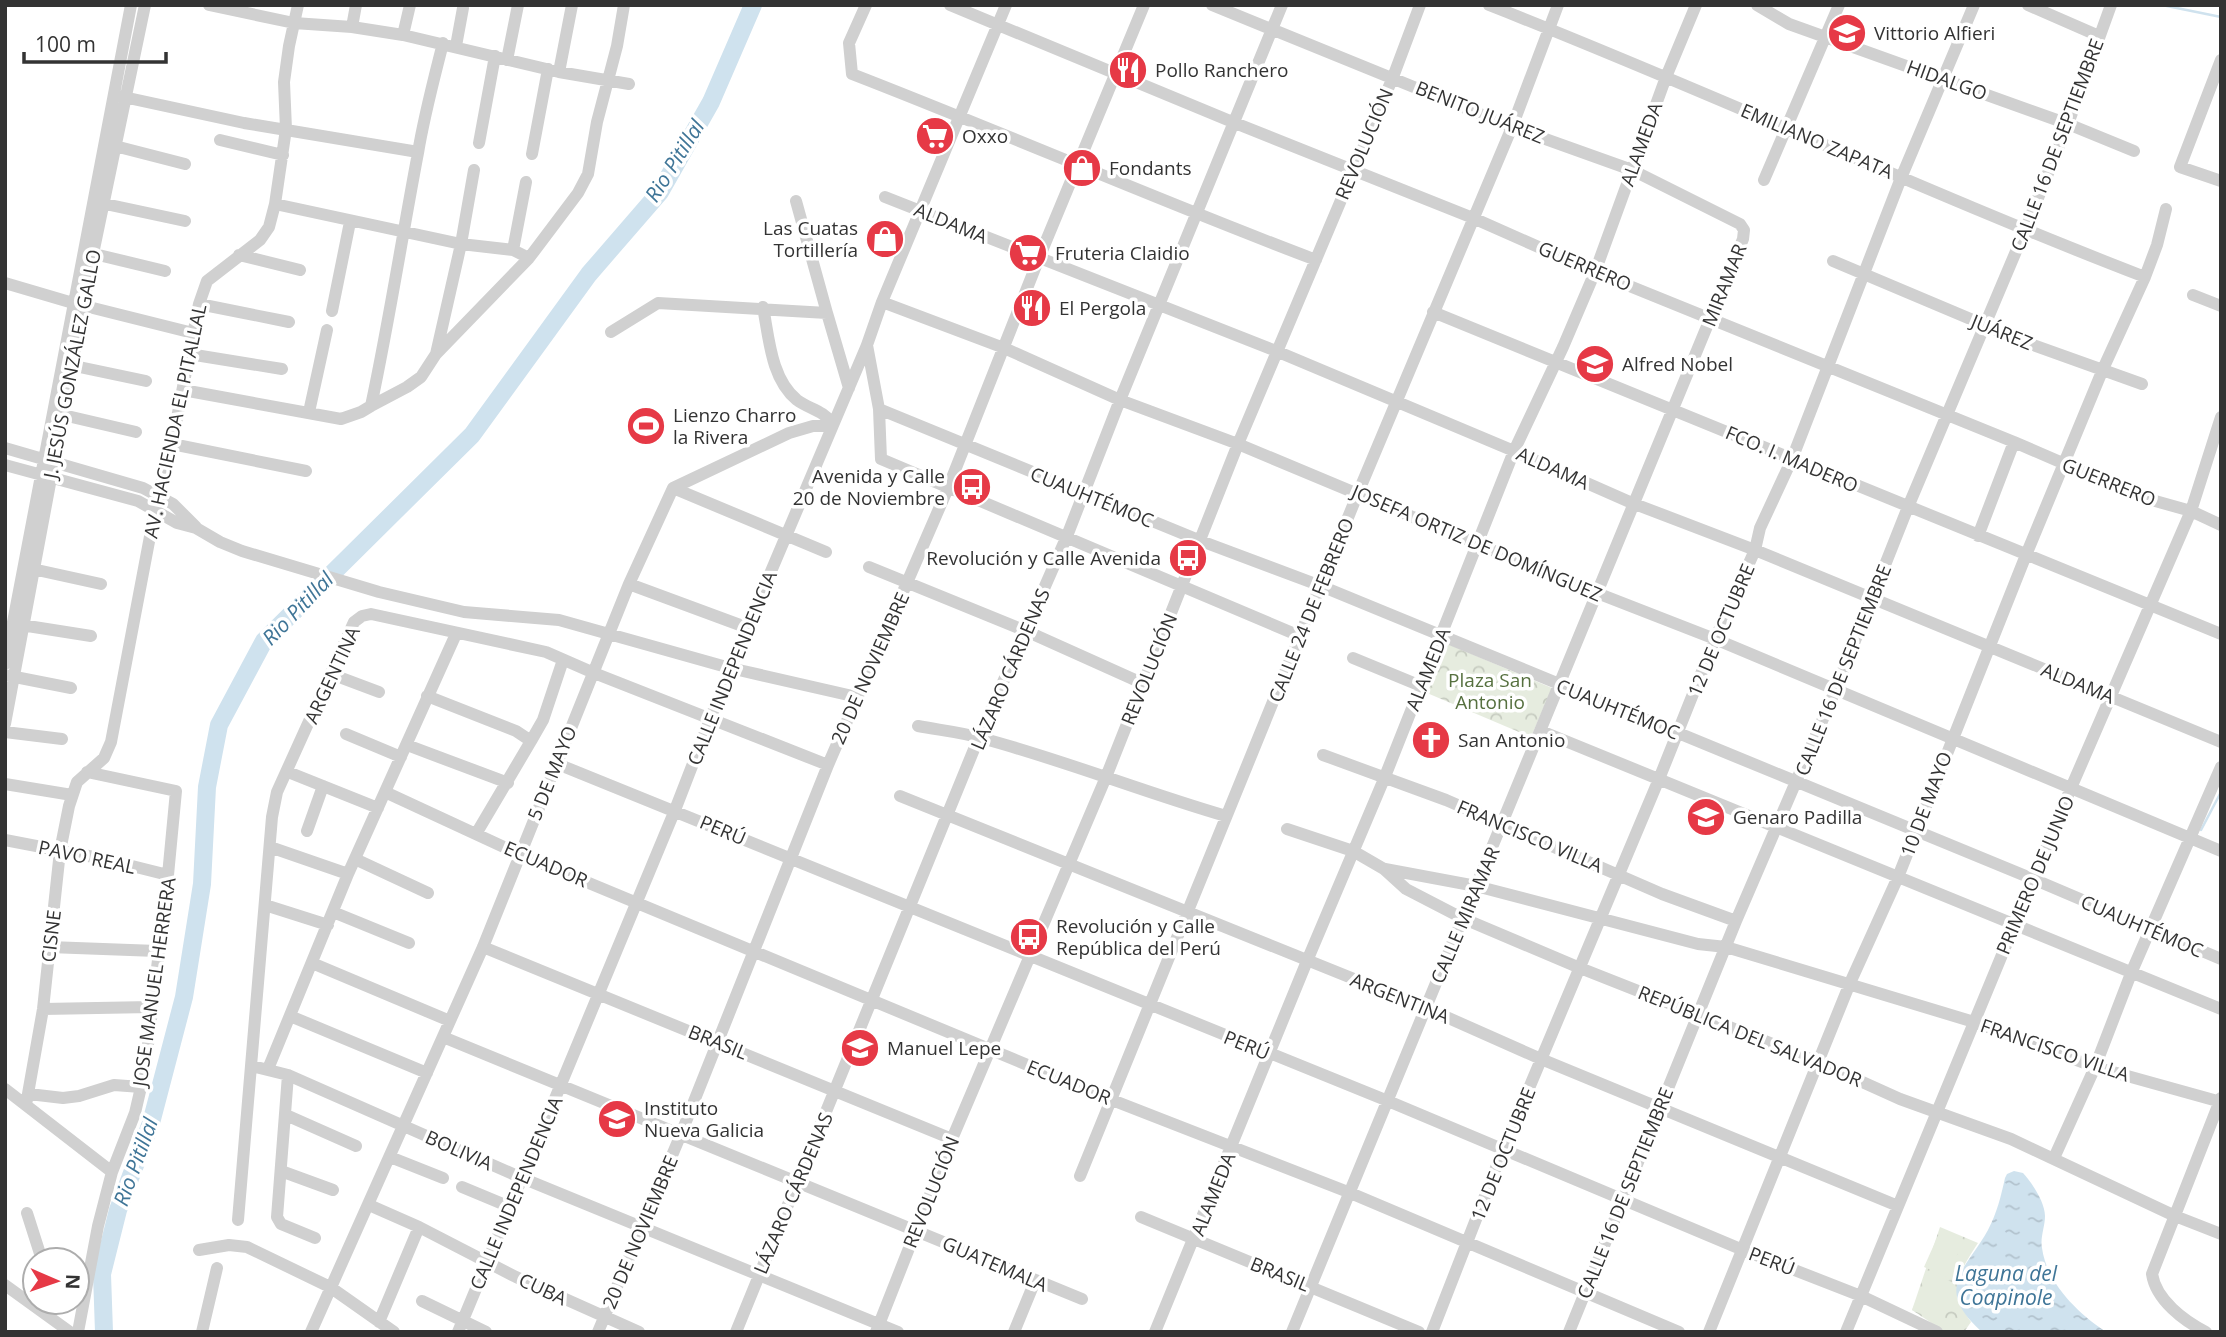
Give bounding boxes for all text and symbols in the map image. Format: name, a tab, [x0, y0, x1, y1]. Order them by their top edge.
school or university icon: Vittorio Alfieri	[1826, 12, 1868, 54]
place label: Vittorio Alfieri	[1874, 20, 1995, 46]
scale bar	[24, 21, 166, 65]
text: 100 m	[35, 30, 96, 58]
street label: CALLE 16 DE SEPTIEMBRE	[2004, 35, 2110, 255]
restaurant icon: Pollo Ranchero	[1107, 49, 1149, 91]
street label: HIDALGO	[1903, 53, 1991, 107]
place label: Pollo Ranchero	[1155, 57, 1288, 83]
street label: BENITO JUÁREZ	[1412, 74, 1548, 150]
street label: REVOLUCIÓN	[1329, 84, 1399, 204]
street label: EMILIANO ZAPATA	[1737, 97, 1897, 185]
street label: ALAMEDA	[1614, 98, 1668, 190]
water label: Rio Pitillal	[638, 114, 711, 207]
supermarket icon: Oxxo	[914, 115, 956, 157]
place label: Oxxo	[962, 123, 1008, 149]
shop icon: Fondants	[1061, 147, 1103, 189]
place label: Fondants	[1109, 155, 1192, 181]
street label: ALDAMA	[911, 197, 991, 249]
place label: Las Cuatas Tortillería	[763, 215, 858, 263]
shop icon: Las Cuatas Tortillería	[864, 218, 906, 260]
supermarket icon: Fruteria Claidio	[1007, 232, 1049, 274]
street label: GUERRERO	[1534, 235, 1636, 297]
place label: Fruteria Claidio	[1055, 240, 1190, 266]
street label: MIRAMAR	[1696, 240, 1752, 330]
street label: J. JESÚS GONZÁLEZ GALLO	[37, 247, 107, 483]
restaurant icon: El Pergola	[1011, 287, 1053, 329]
place label: El Pergola	[1059, 295, 1146, 321]
street label: AV. HACIENDA EL PITALLAL	[137, 302, 213, 540]
street label: JUÁREZ	[1966, 307, 2037, 356]
school or university icon: Alfred Nobel	[1574, 343, 1616, 385]
place label: Alfred Nobel	[1622, 351, 1733, 377]
place label: Lienzo Charro la Rivera	[673, 402, 796, 450]
sports icon: Lienzo Charro la Rivera	[625, 405, 667, 447]
street label: FCO. I. MADERO	[1722, 419, 1862, 499]
street label: ALDAMA	[1513, 440, 1593, 496]
street label: GUERRERO	[2058, 451, 2160, 513]
street label: CUAUHTÉMOC	[1027, 460, 1157, 534]
place label: Avenida y Calle 20 de Noviembre	[793, 463, 945, 511]
bus stop icon: Avenida y Calle 20 de Noviembre	[951, 466, 993, 508]
street label: JOSEFA ORTIZ DE DOMÍNGUEZ	[1346, 478, 1606, 608]
street label: CALLE 24 DE FEBRERO	[1262, 514, 1360, 706]
bus stop icon: Revolución y Calle Avenida	[1167, 537, 1209, 579]
place label: Revolución y Calle Avenida	[926, 545, 1161, 571]
street label: 12 DE OCTUBRE	[1681, 560, 1761, 700]
street label: CALLE 16 DE SEPTIEMBRE	[1789, 561, 1897, 779]
water label: Rio Pitillal	[255, 565, 340, 651]
street label: CALLE INDEPENDENCIA	[681, 567, 783, 769]
street label: LÁZARO CÁRDENAS	[964, 584, 1056, 754]
street label: 20 DE NOVIEMBRE	[825, 588, 915, 748]
street label: REVOLUCIÓN	[1115, 609, 1183, 729]
street label: ARGENTINA	[298, 622, 366, 728]
street label: ALAMEDA	[1400, 624, 1456, 714]
street label: ALDAMA	[2038, 657, 2118, 709]
park label: Plaza San Antonio	[1448, 667, 1532, 715]
street label: CUAUHTÉMOC	[1553, 672, 1683, 746]
church icon: San Antonio	[1410, 719, 1452, 761]
street label: 5 DE MAYO	[521, 722, 583, 824]
place label: San Antonio	[1458, 727, 1565, 753]
street label: 10 DE MAYO	[1894, 748, 1958, 860]
street label: PRIMERO DE JUNIO	[1990, 792, 2080, 958]
street label: FRANCISCO VILLA	[1453, 794, 1607, 878]
school or university icon: Genaro Padilla	[1685, 796, 1727, 838]
place label: Genaro Padilla	[1733, 804, 1862, 830]
street label: PERÚ	[696, 809, 750, 851]
street label: PAVO REAL	[36, 834, 138, 880]
street label: ECUADOR	[500, 835, 592, 893]
street label: CALLE MIRAMAR	[1424, 842, 1506, 987]
street label: JOSE MANUEL HERRERA	[126, 876, 182, 1090]
street label: CUAUHTÉMOC	[2077, 889, 2207, 963]
street label: CISNE	[35, 908, 67, 964]
place label: Revolución y Calle República del Perú	[1056, 913, 1221, 961]
bus stop icon: Revolución y Calle República del Perú	[1008, 916, 1050, 958]
street label: ARGENTINA	[1347, 966, 1453, 1030]
street label: REPÚBLICA DEL SALVADOR	[1634, 979, 1866, 1093]
street label: FRANCISCO VILLA	[1977, 1012, 2133, 1088]
street label: BRASIL	[685, 1018, 752, 1066]
street label: PERÚ	[1220, 1024, 1274, 1066]
school or university icon: Manuel Lepe	[839, 1027, 881, 1069]
place label: Manuel Lepe	[887, 1035, 1001, 1061]
street label: ECUADOR	[1023, 1053, 1115, 1111]
street label: 12 DE OCTUBRE	[1464, 1083, 1542, 1225]
street label: CALLE 16 DE SEPTIEMBRE	[1571, 1084, 1679, 1302]
street label: CALLE INDEPENDENCIA	[463, 1092, 569, 1294]
place label: Instituto Nueva Galicia	[644, 1095, 764, 1143]
school or university icon: Instituto Nueva Galicia	[596, 1098, 638, 1140]
street label: LÁZARO CÁRDENAS	[747, 1108, 839, 1278]
water label: Rio Pitillal	[106, 1113, 164, 1210]
street label: BOLIVIA	[421, 1124, 497, 1176]
street label: REVOLUCIÓN	[897, 1132, 965, 1252]
street label: ALAMEDA	[1185, 1149, 1241, 1239]
street label: 20 DE NOVIEMBRE	[596, 1151, 684, 1313]
street label: GUATEMALA	[938, 1230, 1052, 1298]
street label: PERÚ	[1745, 1240, 1799, 1282]
north arrow	[21, 1246, 91, 1316]
street label: BRASIL	[1247, 1250, 1314, 1298]
water label: Laguna del Coapinole	[1955, 1259, 2058, 1311]
street label: CUBA	[515, 1267, 571, 1311]
text: N	[60, 1273, 86, 1290]

